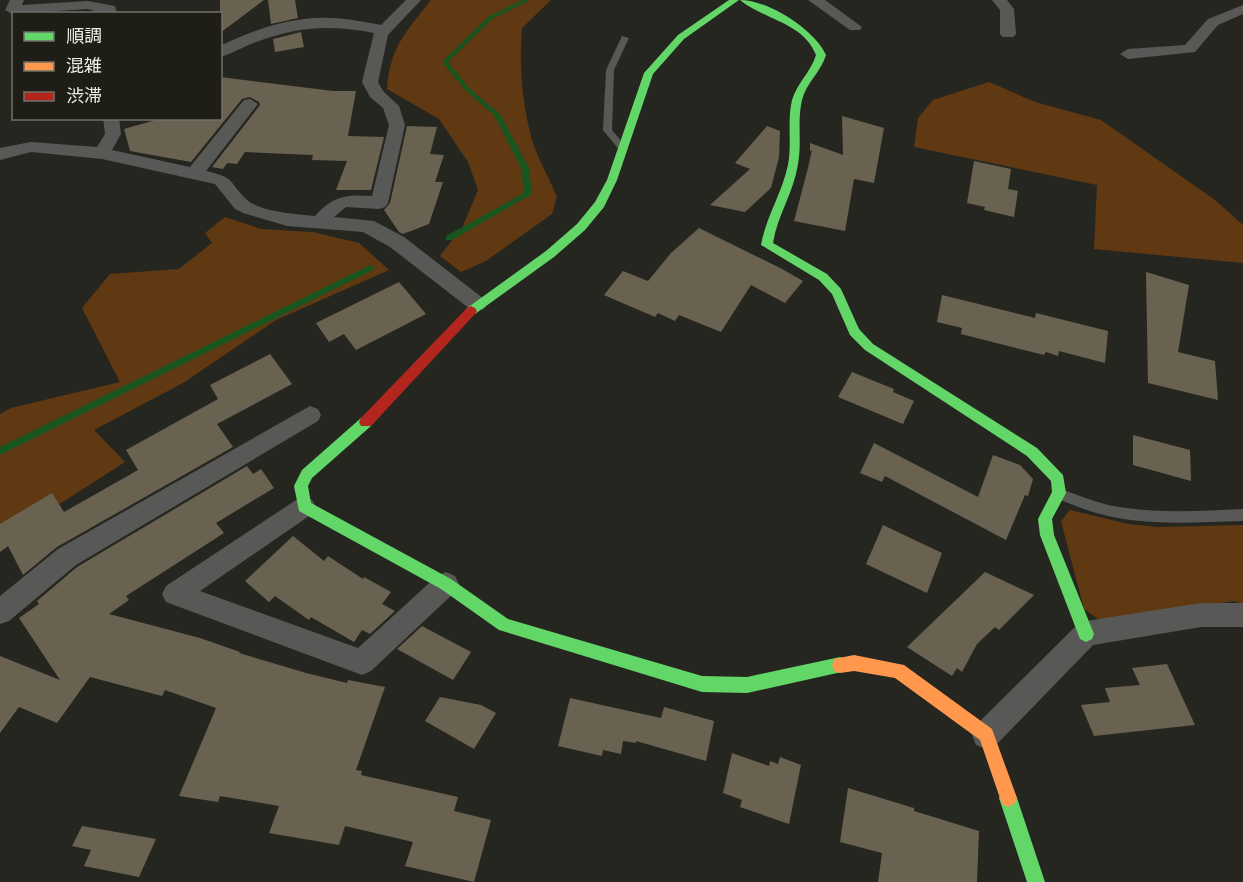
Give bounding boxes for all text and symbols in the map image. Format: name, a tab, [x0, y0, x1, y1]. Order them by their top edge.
legend	[12, 12, 222, 120]
text: 順調	[66, 23, 102, 50]
text: 混雑	[66, 53, 102, 80]
text: 渋滞	[66, 83, 102, 110]

